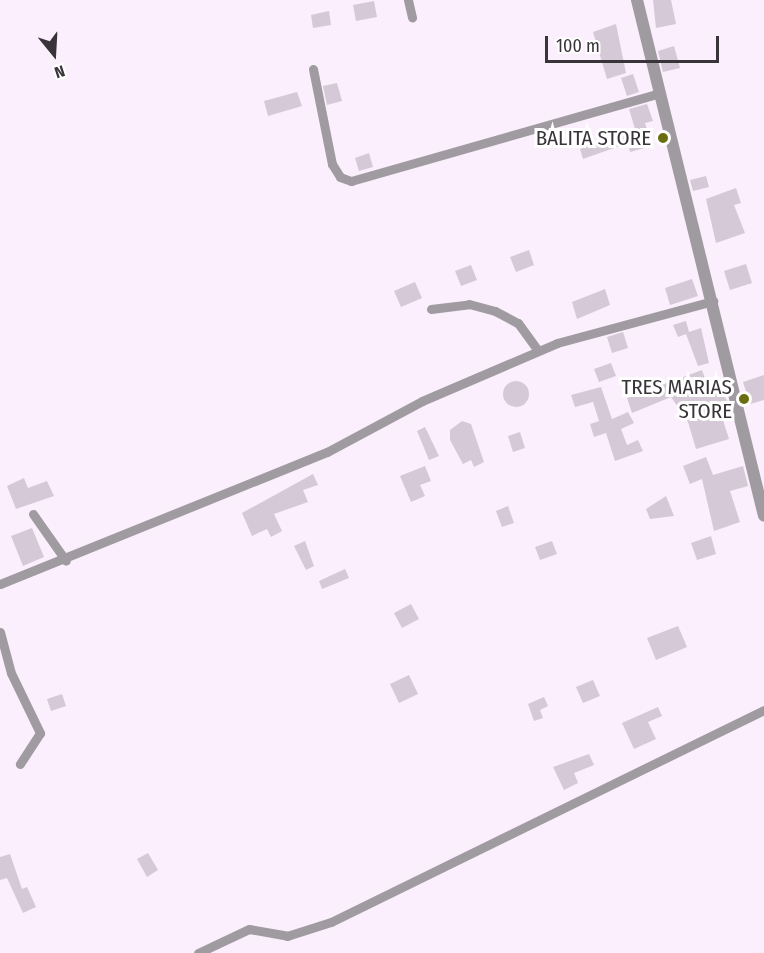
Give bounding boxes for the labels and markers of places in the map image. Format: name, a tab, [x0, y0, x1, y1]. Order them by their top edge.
place label: BALITA STORE	[536, 125, 651, 151]
marker: BALITA STORE	[656, 131, 670, 145]
place label: TRES MARIAS STORE	[621, 374, 732, 424]
marker: TRES MARIAS STORE	[737, 392, 751, 406]

